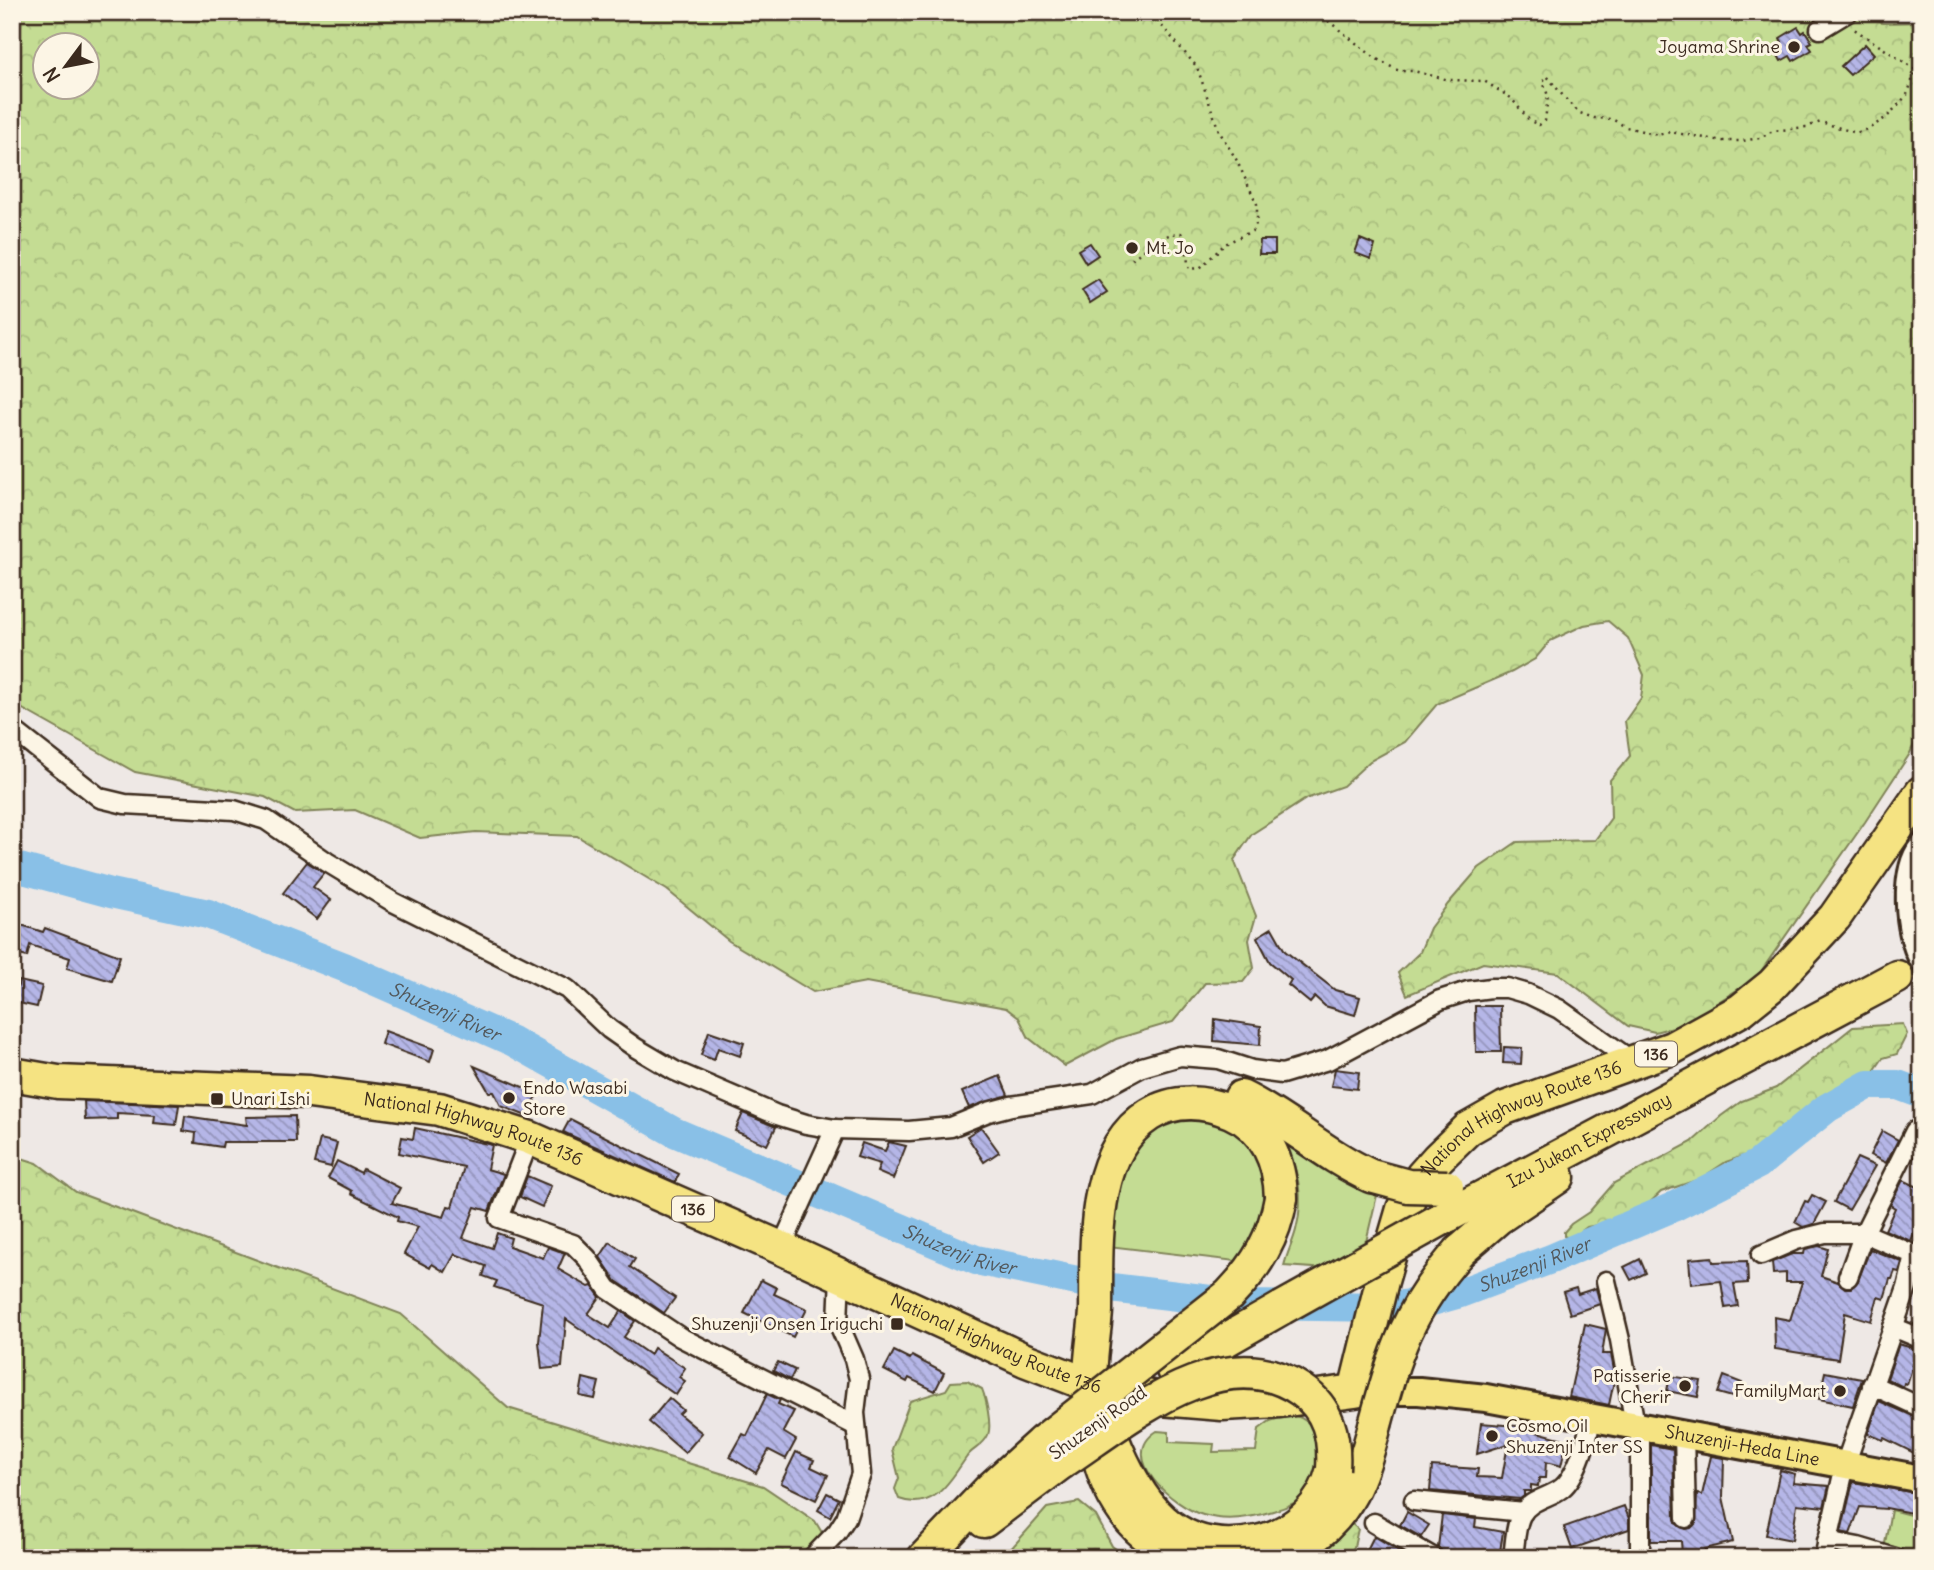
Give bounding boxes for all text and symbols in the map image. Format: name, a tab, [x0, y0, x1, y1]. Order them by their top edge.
north arrow	[32, 32, 102, 102]
place label: Joyama Shrine	[1658, 35, 1780, 58]
marker: Joyama Shrine	[1786, 39, 1802, 55]
text: N	[38, 63, 65, 87]
place label: Mt. Jo	[1146, 236, 1194, 259]
marker: Mt. Jo	[1124, 240, 1140, 256]
water label: Shuzenji River	[385, 976, 506, 1047]
road number: 136	[1635, 1042, 1677, 1066]
street label: National Highway Route 136	[1416, 1055, 1625, 1180]
place label: Endo Wasabi Store	[523, 1076, 627, 1120]
place label: Unari Ishi	[231, 1087, 310, 1110]
street label: National Highway Route 136	[362, 1087, 586, 1171]
street label: Izu Jukan Expressway	[1503, 1087, 1675, 1193]
marker: Endo Wasabi Store	[501, 1090, 517, 1106]
marker: Unari Ishi	[209, 1091, 225, 1107]
road number: 136	[672, 1196, 714, 1222]
water label: Shuzenji River	[899, 1218, 1020, 1280]
water label: Shuzenji River	[1474, 1231, 1596, 1297]
street label: National Highway Route 136	[887, 1288, 1103, 1398]
place label: Shuzenji Onsen Iriguchi	[691, 1312, 883, 1335]
marker: Shuzenji Onsen Iriguchi	[889, 1316, 905, 1332]
place label: Patisserie Cherir	[1593, 1364, 1672, 1408]
marker: Patisserie Cherir	[1677, 1378, 1693, 1394]
place label: FamilyMart	[1734, 1379, 1826, 1402]
street label: Shuzenji Road	[1045, 1380, 1151, 1465]
marker: FamilyMart	[1832, 1383, 1848, 1399]
place label: Cosmo Oil Shuzenji Inter SS	[1506, 1414, 1643, 1458]
street label: Shuzenji-Heda Line	[1663, 1419, 1821, 1471]
marker: Cosmo Oil Shuzenji Inter SS	[1484, 1428, 1500, 1444]

